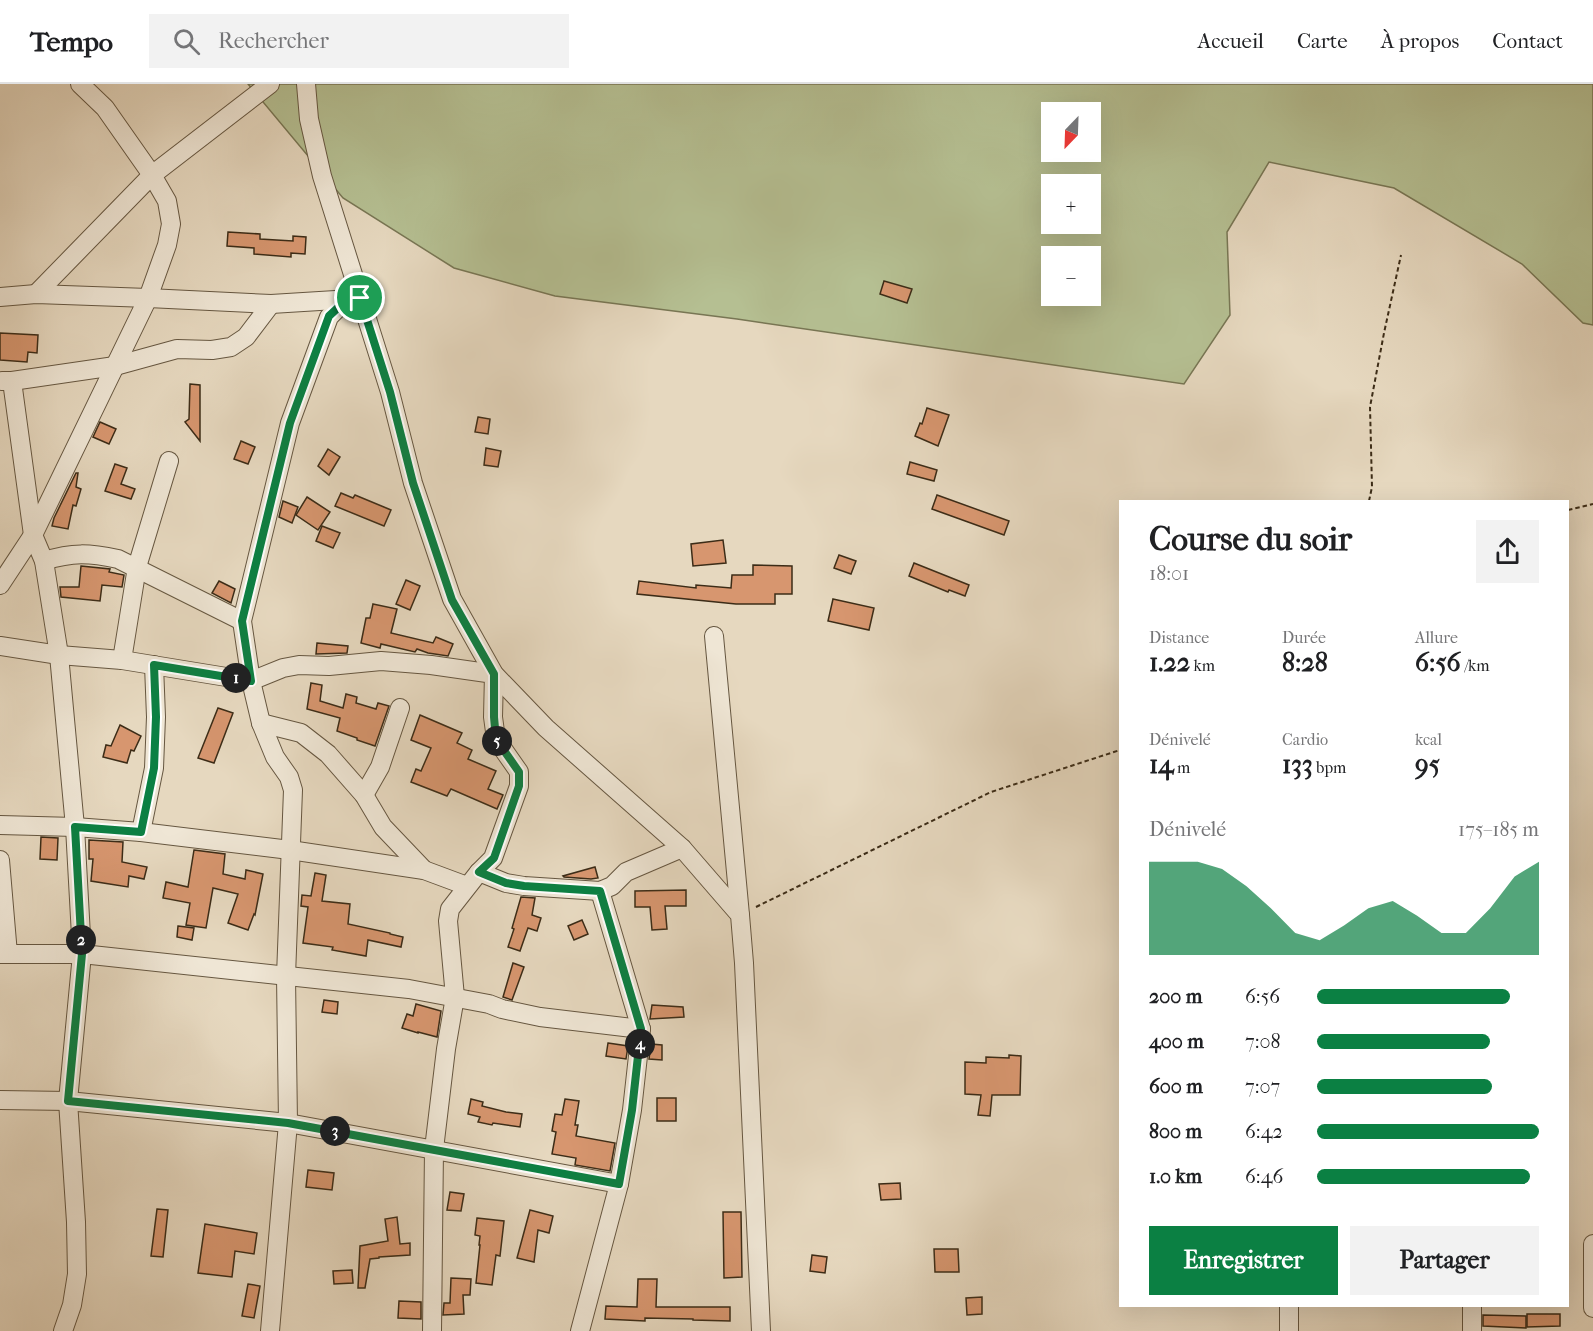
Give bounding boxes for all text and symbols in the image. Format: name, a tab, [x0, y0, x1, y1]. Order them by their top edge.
search box	[149, 14, 569, 68]
text: Tempo	[30, 25, 113, 58]
icon: search	[170, 25, 203, 58]
text: Rechercher	[218, 28, 329, 54]
text: Accueil	[1198, 29, 1264, 53]
text: Carte	[1297, 29, 1348, 53]
text: À propos	[1381, 29, 1459, 53]
text: Contact	[1492, 29, 1563, 53]
north arrow	[1041, 102, 1101, 162]
map controls	[1041, 102, 1101, 306]
button: +	[1041, 174, 1101, 234]
button: −	[1041, 246, 1101, 306]
pin	[334, 272, 385, 323]
icon: arrive	[343, 281, 376, 314]
text: Course du soir	[1149, 520, 1352, 559]
button: share	[1476, 520, 1539, 583]
text: 18:01	[1149, 562, 1189, 585]
text: Distance	[1149, 628, 1209, 647]
text: Durée	[1282, 628, 1326, 647]
text: Allure	[1415, 628, 1458, 647]
text: 1.22	[1149, 647, 1190, 678]
text: 8:28	[1282, 647, 1328, 678]
text: 6:56	[1415, 647, 1461, 678]
text: km	[1190, 656, 1215, 675]
text: /km	[1461, 656, 1490, 675]
pin: 1	[221, 663, 251, 693]
text: 1	[233, 668, 239, 687]
pin: 5	[482, 726, 512, 756]
text: Dénivelé	[1149, 730, 1211, 749]
text: Cardio	[1282, 730, 1328, 749]
text: kcal	[1415, 730, 1442, 749]
text: 5	[494, 731, 500, 750]
text: 14	[1149, 749, 1174, 780]
text: 133	[1282, 749, 1313, 780]
text: 95	[1415, 749, 1440, 780]
text: m	[1174, 758, 1190, 777]
text: bpm	[1313, 758, 1346, 777]
text: Dénivelé	[1149, 818, 1226, 841]
text: 175–185 m	[1458, 818, 1539, 841]
pin: 2	[66, 925, 96, 955]
text: 2	[77, 930, 85, 949]
text: 200 m	[1149, 985, 1202, 1008]
text: 6:56	[1245, 985, 1280, 1008]
pin: 4	[625, 1029, 655, 1059]
text: 400 m	[1149, 1030, 1204, 1053]
text: 7:08	[1245, 1030, 1281, 1053]
text: 4	[635, 1034, 645, 1053]
text: 600 m	[1149, 1075, 1203, 1098]
text: 7:07	[1245, 1075, 1280, 1098]
pin: 3	[320, 1116, 350, 1146]
text: 800 m	[1149, 1120, 1202, 1143]
text: 6:42	[1245, 1120, 1283, 1143]
text: 3	[332, 1121, 338, 1140]
text: 1.0 km	[1149, 1165, 1202, 1188]
text: 6:46	[1245, 1165, 1283, 1188]
button: Enregistrer	[1149, 1226, 1338, 1295]
button: Partager	[1350, 1226, 1539, 1295]

